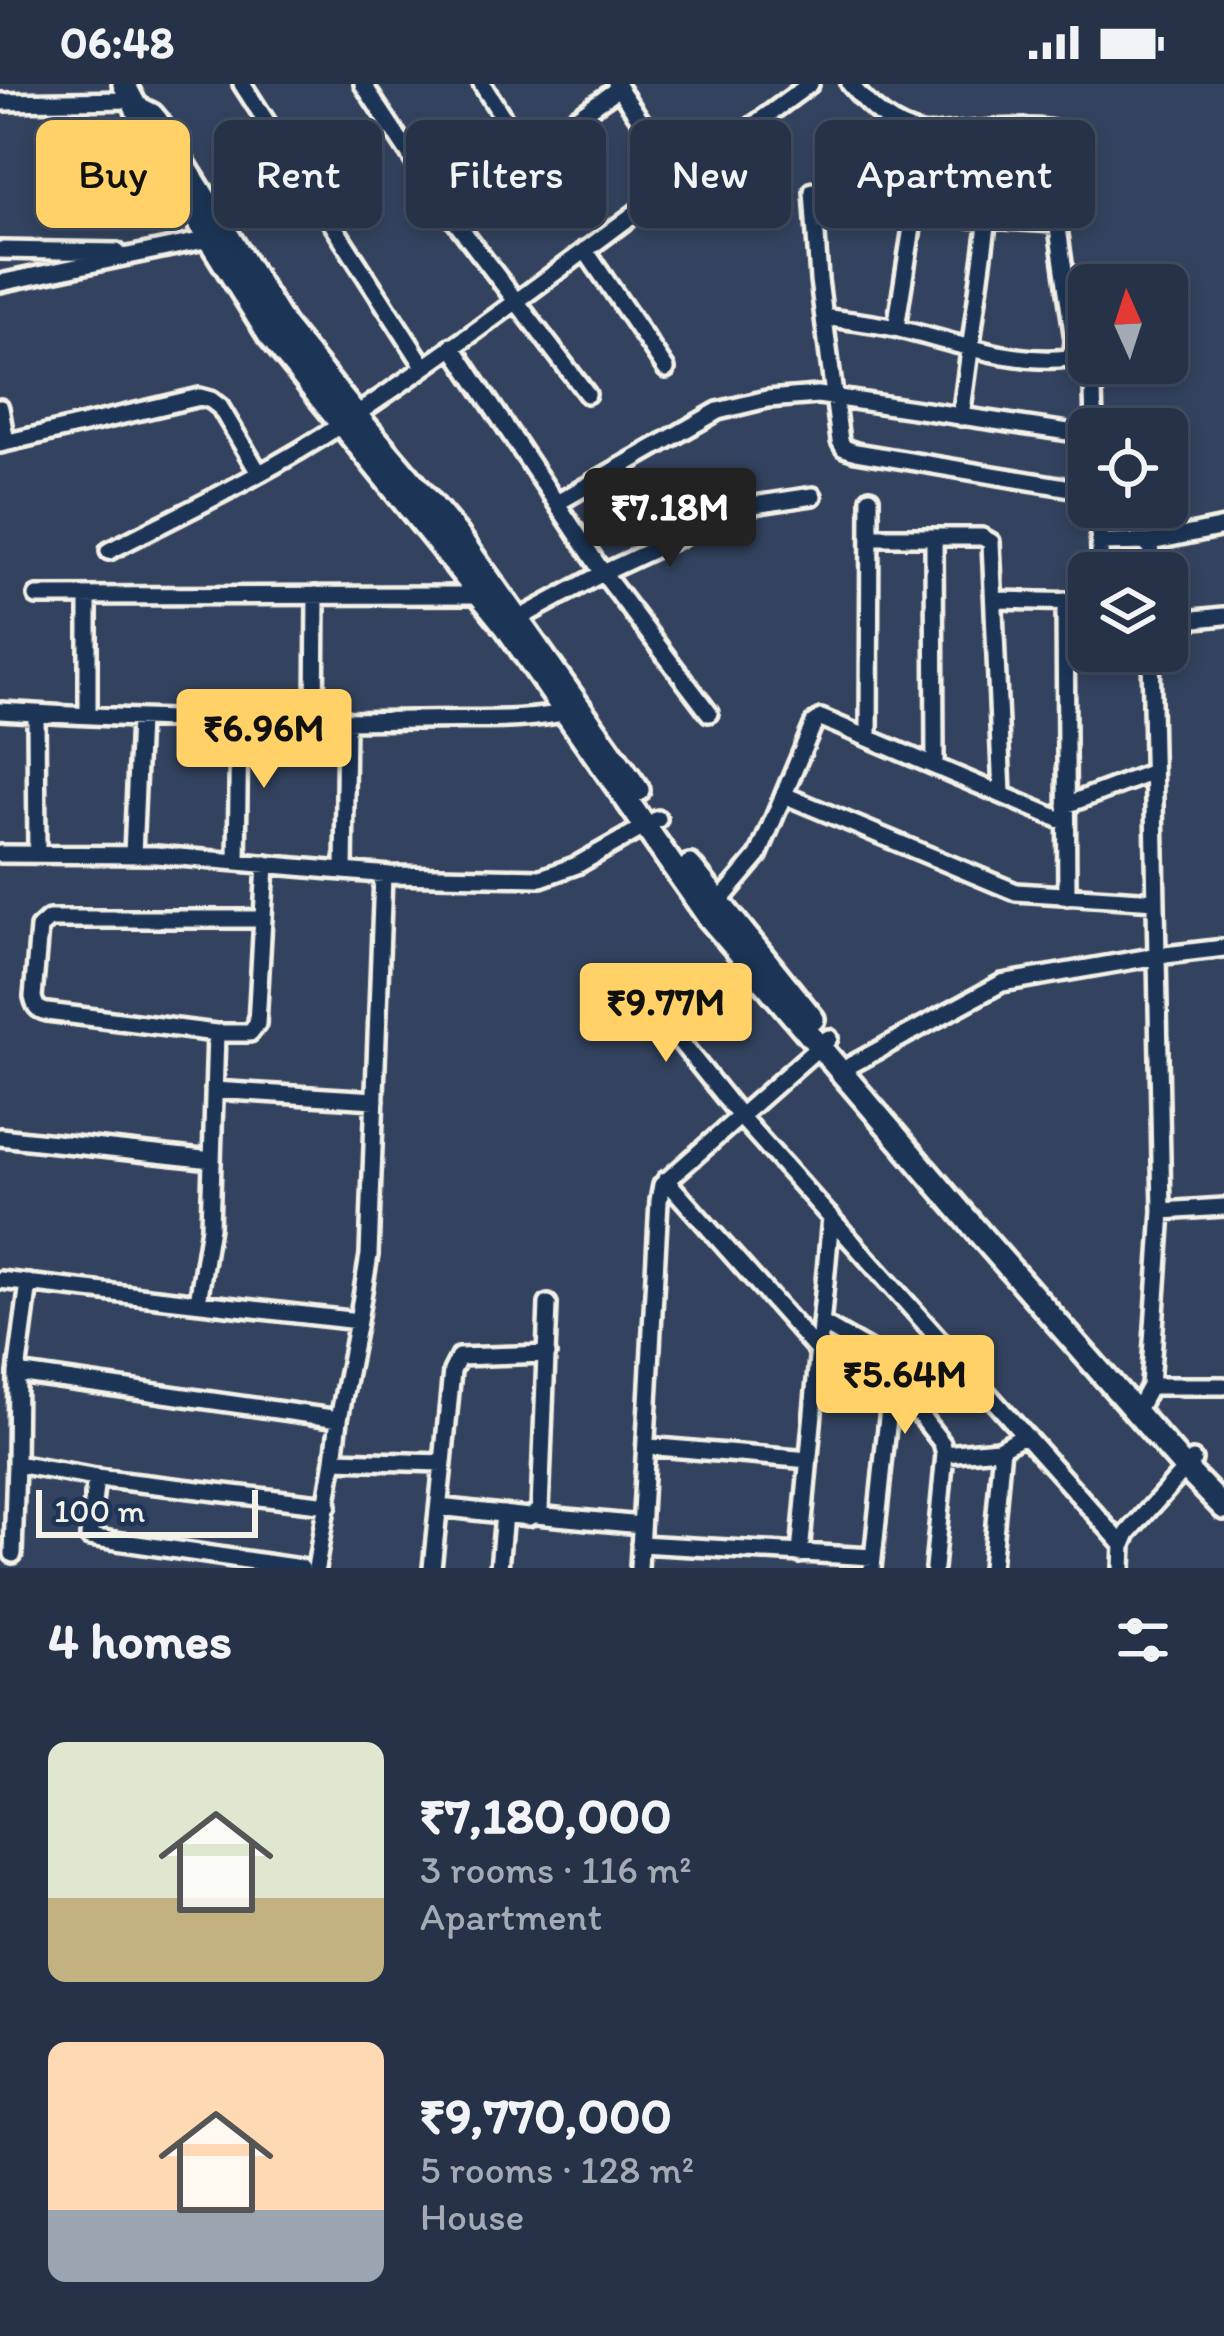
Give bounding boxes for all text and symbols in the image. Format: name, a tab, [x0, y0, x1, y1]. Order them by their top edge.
text: 06:48	[60, 15, 174, 69]
chip: Buy	[36, 120, 190, 228]
chip: Rent	[214, 120, 382, 228]
chip: Filters	[406, 120, 606, 228]
chip: New	[630, 120, 791, 228]
chip: Apartment	[815, 120, 1095, 228]
north arrow	[1068, 264, 1188, 384]
map controls	[1068, 264, 1188, 672]
button: locate	[1068, 408, 1188, 528]
pin: ₹7.18M	[572, 468, 768, 570]
text: ₹7.18M	[611, 483, 729, 530]
button: layers	[1068, 552, 1188, 672]
pin: ₹6.96M	[166, 689, 362, 791]
text: ₹6.96M	[204, 704, 324, 751]
pin: ₹9.77M	[568, 963, 764, 1065]
text: ₹9.77M	[607, 978, 725, 1025]
pin: ₹5.64M	[807, 1335, 1003, 1437]
text: ₹5.64M	[843, 1350, 967, 1397]
scale bar	[36, 1484, 258, 1537]
text: 100 m	[54, 1491, 145, 1530]
icon: filters	[1110, 1607, 1176, 1673]
text: 4 homes	[48, 1610, 232, 1671]
text: ₹7,180,000	[420, 1785, 672, 1846]
icon: home	[144, 1790, 288, 1934]
text: 3 rooms · 116 m²	[420, 1846, 692, 1893]
text: Apartment	[420, 1893, 602, 1940]
text: ₹9,770,000	[420, 2085, 672, 2146]
icon: home	[144, 2090, 288, 2234]
text: 5 rooms · 128 m²	[420, 2146, 694, 2193]
text: House	[420, 2193, 524, 2240]

